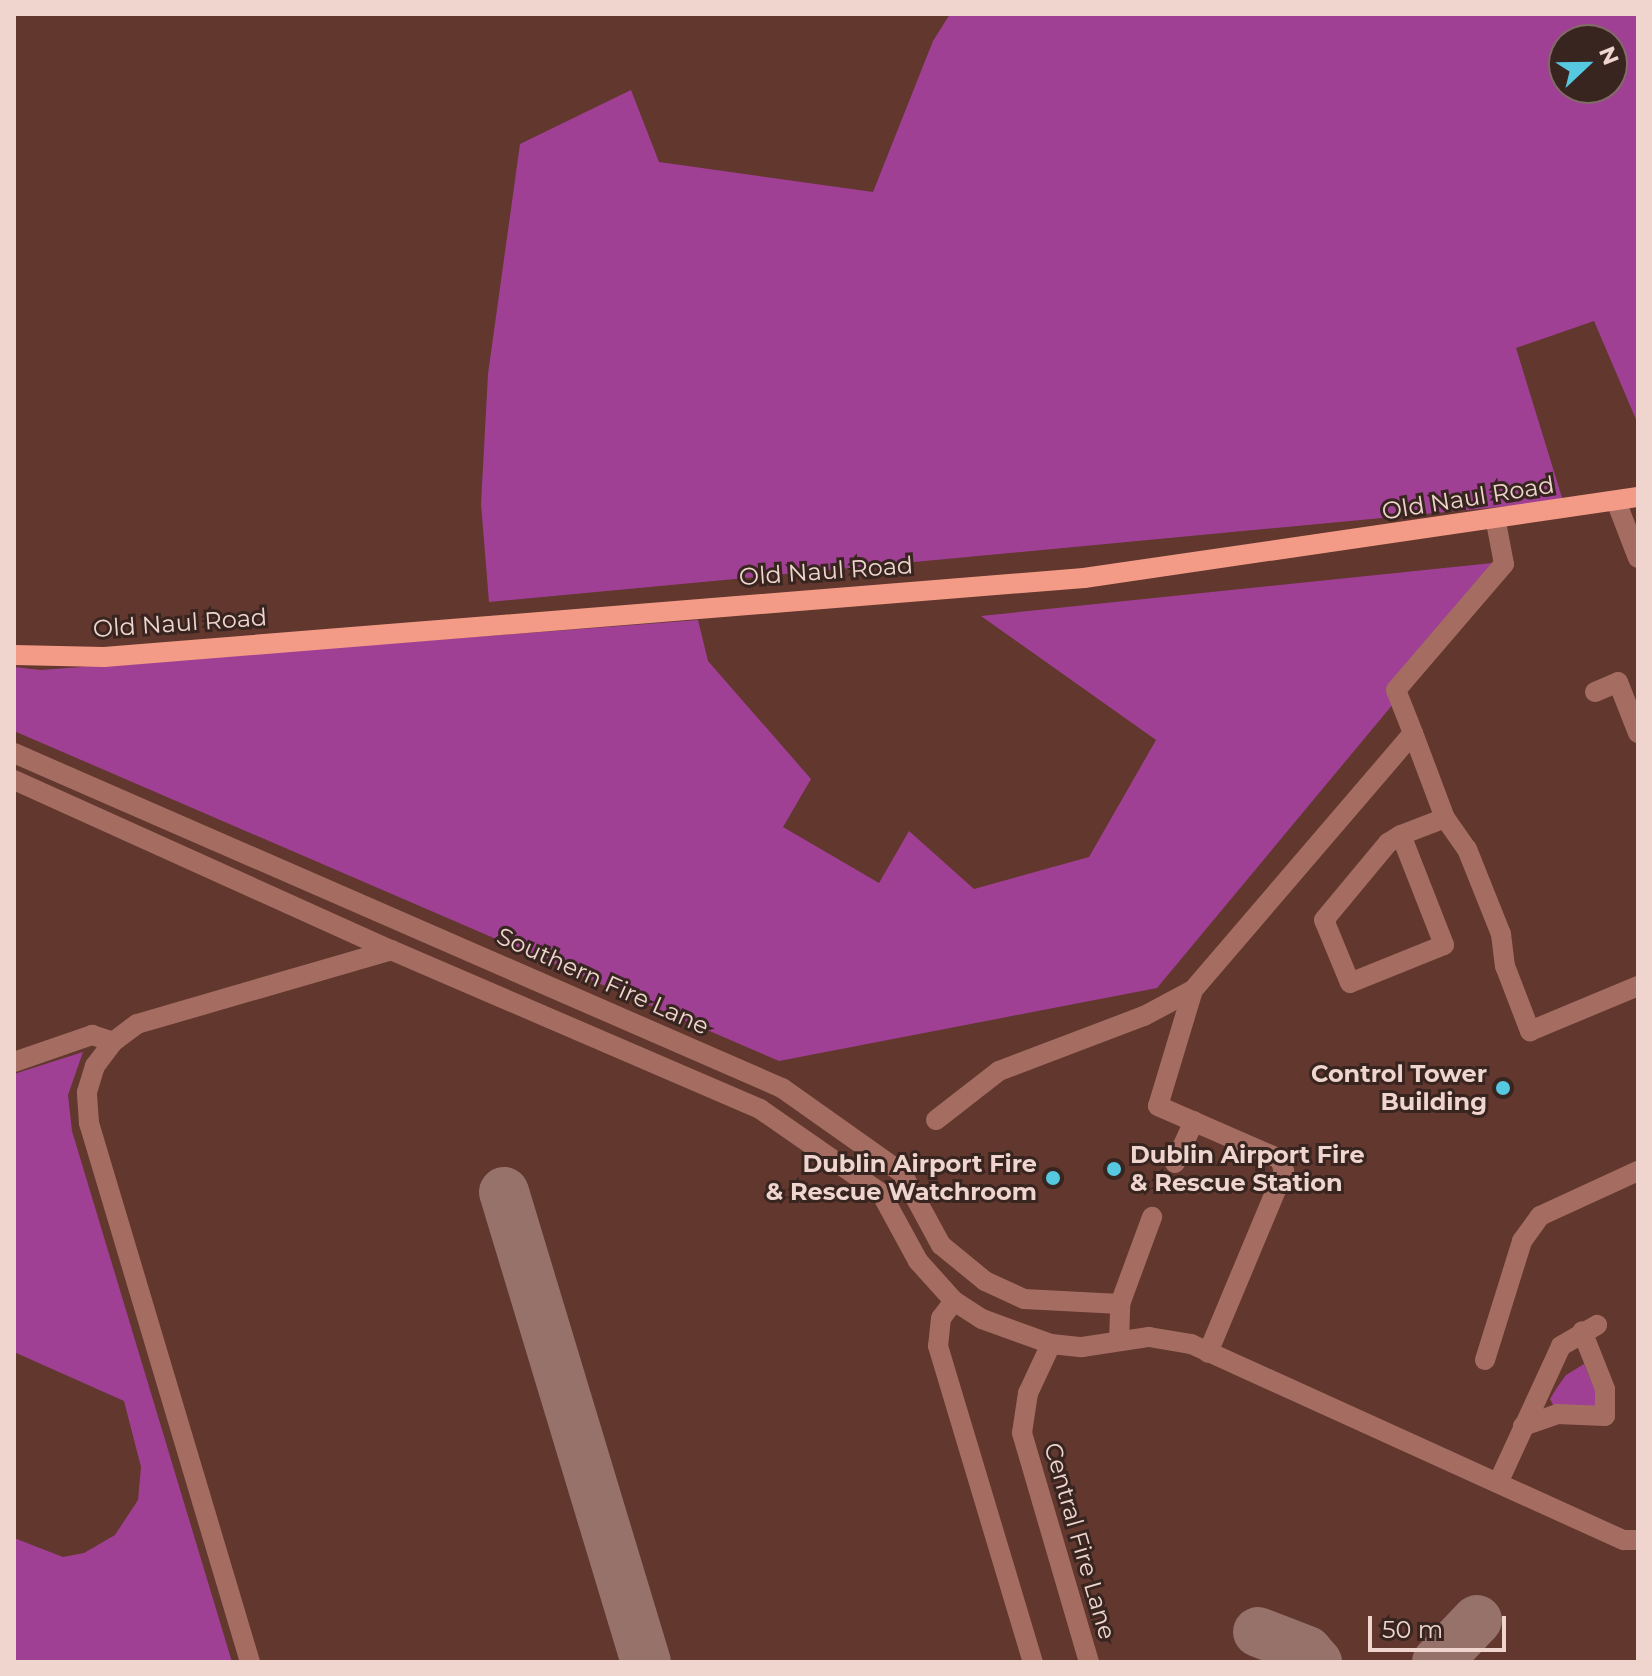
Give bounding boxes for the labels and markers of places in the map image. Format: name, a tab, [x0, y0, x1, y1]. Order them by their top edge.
place label: Control Tower Building	[1311, 1060, 1487, 1116]
marker: Control Tower Building	[1494, 1079, 1512, 1097]
place label: Dublin Airport Fire & Rescue Station	[1130, 1141, 1365, 1197]
place label: Dublin Airport Fire & Rescue Watchroom	[766, 1150, 1037, 1206]
marker: Dublin Airport Fire & Rescue Station	[1105, 1160, 1123, 1178]
marker: Dublin Airport Fire & Rescue Watchroom	[1044, 1169, 1062, 1187]

